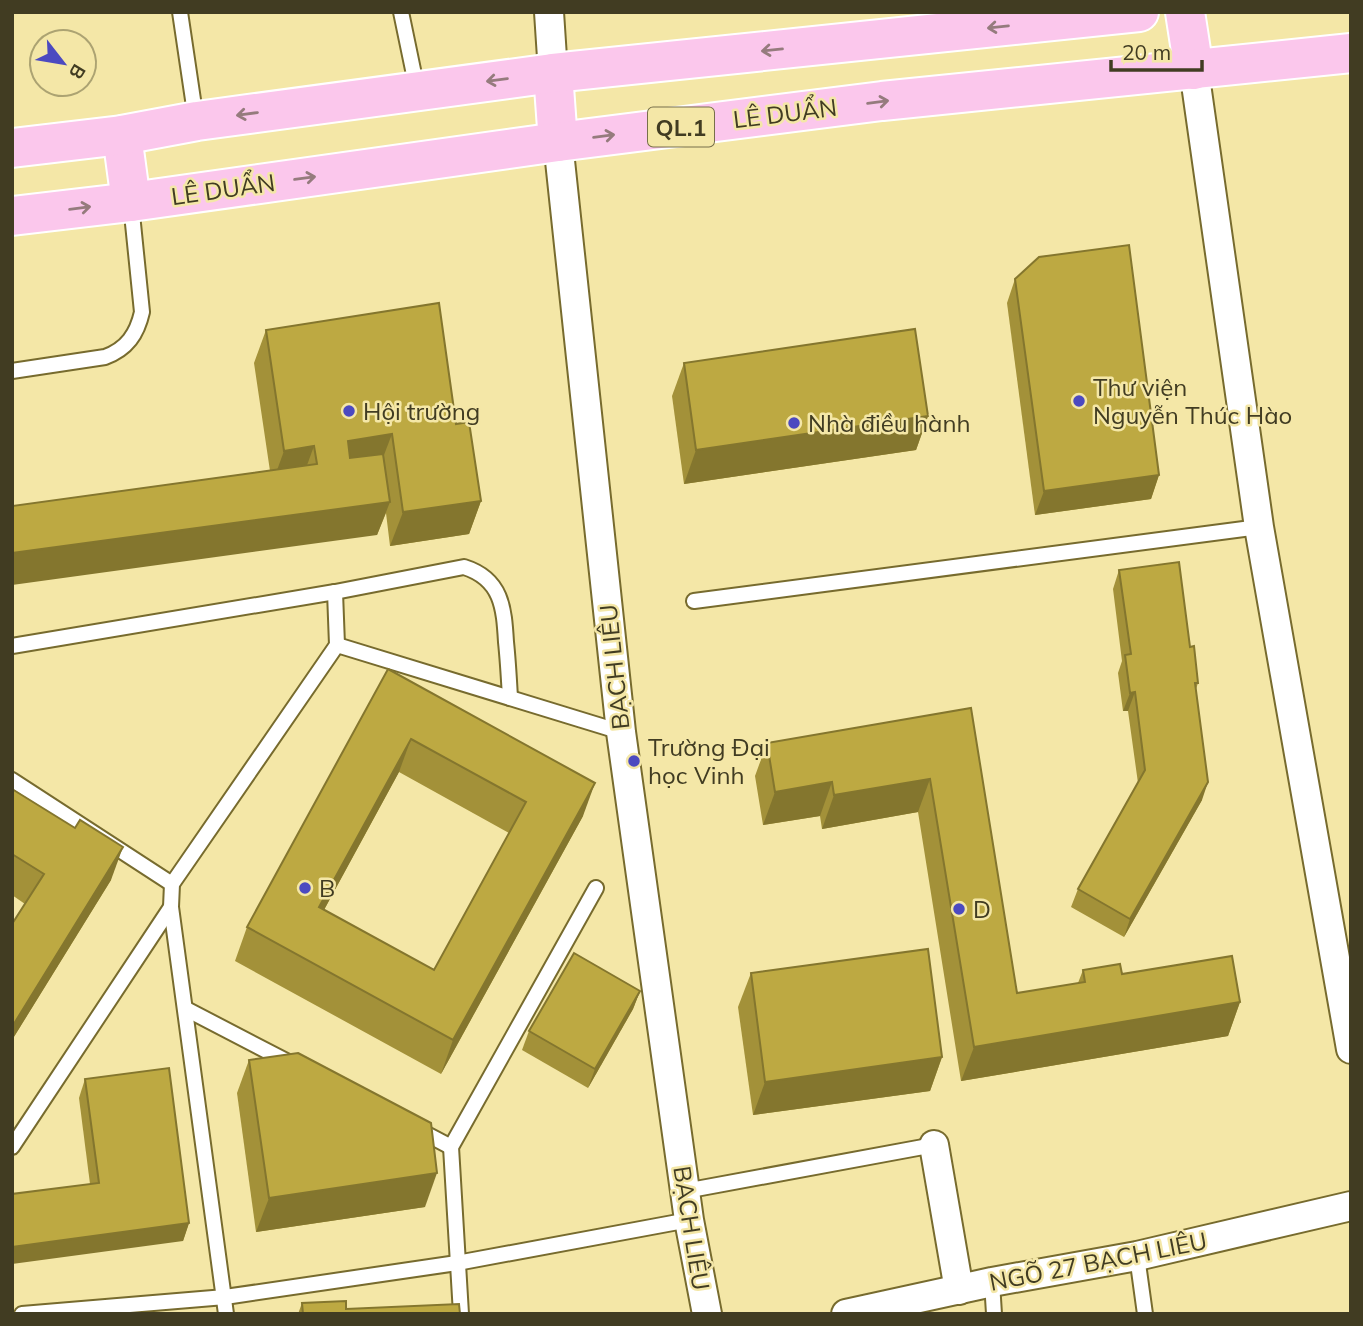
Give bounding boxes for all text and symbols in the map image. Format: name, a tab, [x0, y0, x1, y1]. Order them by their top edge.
one-way arrow	[987, 21, 1010, 34]
north arrow	[28, 28, 98, 98]
scale bar	[1111, 28, 1202, 72]
text: 20 m	[1122, 39, 1171, 65]
one-way arrow	[761, 44, 783, 57]
text: B	[64, 60, 91, 84]
one-way arrow	[486, 74, 509, 87]
street label: LÊ DUẨN	[731, 92, 839, 134]
one-way arrow	[866, 95, 889, 108]
one-way arrow	[236, 108, 259, 121]
road number: QL.1	[648, 108, 714, 146]
one-way arrow	[592, 130, 615, 143]
street label: LÊ DUẨN	[169, 167, 277, 211]
one-way arrow	[294, 171, 316, 184]
one-way arrow	[68, 201, 91, 214]
place label: Thư viện Nguyễn Thúc Hào	[1093, 372, 1292, 430]
marker: Thư viện Nguyễn Thúc Hào	[1071, 393, 1087, 409]
place label: Hội trường	[363, 396, 480, 426]
marker: Hội trường	[341, 403, 357, 419]
place label: Nhà điều hành	[808, 408, 971, 438]
marker: Nhà điều hành	[786, 415, 802, 431]
street label: BẠCH LIÊU	[593, 603, 635, 731]
place label: Trường Đại học Vinh	[648, 732, 770, 790]
marker: Trường Đại học Vinh	[626, 753, 642, 769]
place label: B	[319, 873, 335, 903]
marker: B	[297, 880, 313, 896]
place label: D	[973, 894, 991, 924]
marker: D	[951, 901, 967, 917]
street label: BẠCH LIÊU	[667, 1164, 717, 1292]
street label: NGÕ 27 BẠCH LIÊU	[987, 1225, 1209, 1297]

